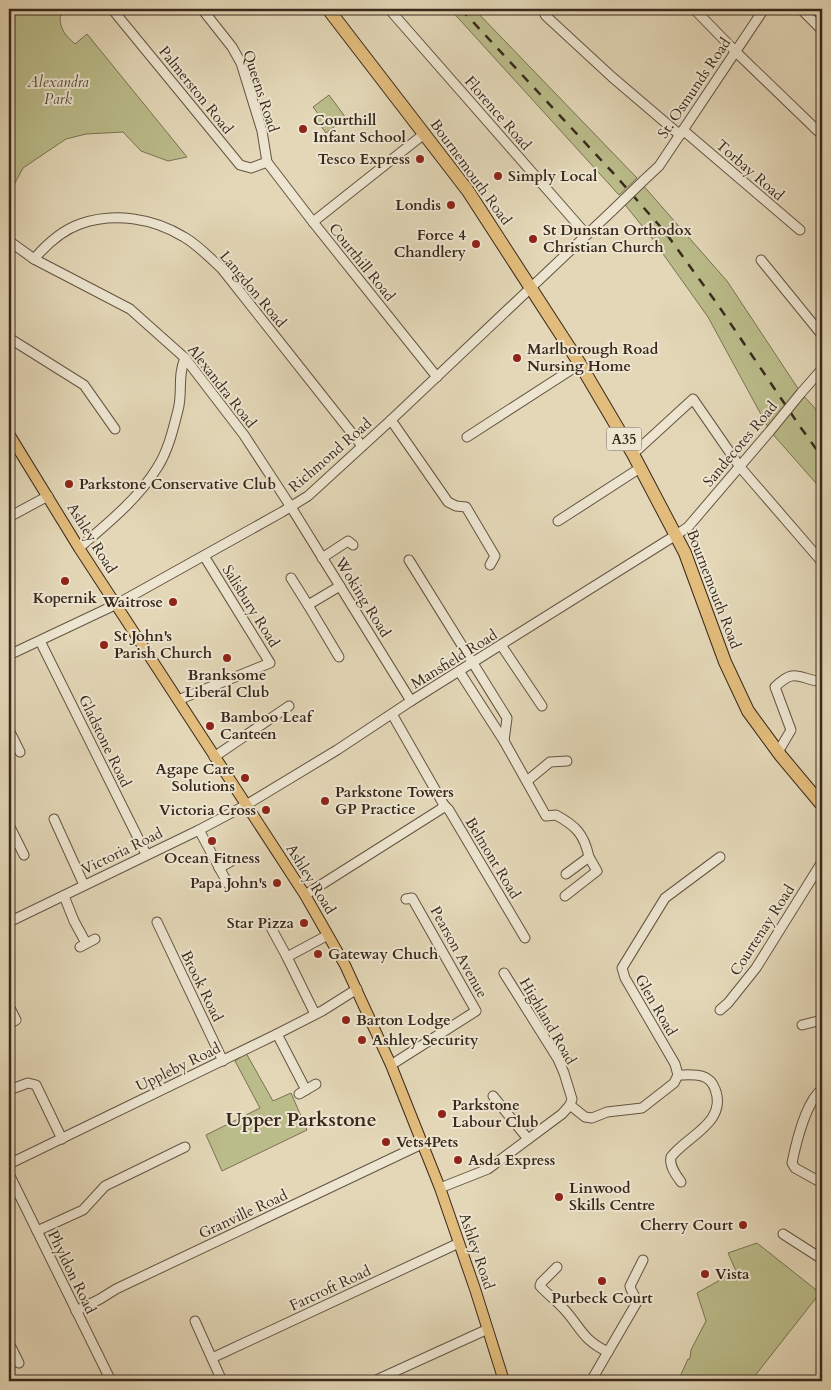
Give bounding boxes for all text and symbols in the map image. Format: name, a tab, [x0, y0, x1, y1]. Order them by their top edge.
street label: St. Osmunds Road	[653, 34, 735, 142]
street label: Palmerston Road	[154, 42, 238, 138]
street label: Queens Road	[238, 47, 284, 135]
park label: Alexandra Park	[26, 72, 89, 109]
street label: Florence Road	[460, 72, 536, 154]
place label: Courthill Infant School	[313, 110, 406, 147]
street label: Bournemouth Road	[426, 115, 516, 229]
marker: Courthill Infant School	[297, 123, 309, 135]
street label: Torbay Road	[712, 135, 788, 205]
place label: Tesco Express	[317, 149, 410, 169]
marker: Tesco Express	[414, 153, 426, 165]
place label: Simply Local	[508, 166, 598, 186]
marker: Simply Local	[492, 170, 504, 182]
place label: Londis	[395, 195, 441, 215]
marker: Londis	[445, 199, 457, 211]
street label: Courthill Road	[324, 219, 400, 305]
place label: St Dunstan Orthodox Christian Church	[543, 220, 692, 257]
place label: Force 4 Chandlery	[394, 225, 466, 262]
marker: St Dunstan Orthodox Christian Church	[527, 233, 539, 245]
marker: Force 4 Chandlery	[470, 238, 482, 250]
street label: Langdon Road	[215, 247, 291, 331]
place label: Marlborough Road Nursing Home	[527, 339, 659, 376]
street label: Alexandra Road	[183, 340, 261, 432]
marker: Marlborough Road Nursing Home	[511, 352, 523, 364]
street label: Sandecotes Road	[698, 397, 782, 491]
street label: Richmond Road	[284, 413, 376, 497]
road number: A35	[606, 428, 642, 450]
place label: Parkstone Conservative Club	[79, 474, 276, 494]
marker: Parkstone Conservative Club	[63, 478, 75, 490]
street label: Ashley Road	[62, 499, 122, 577]
street label: Bournemouth Road	[682, 526, 746, 652]
street label: Woking Road	[330, 552, 396, 641]
street label: Salisbury Road	[218, 561, 284, 651]
marker: Kopernik	[59, 575, 71, 587]
place label: Kopernik	[33, 588, 98, 608]
place label: Waitrose	[102, 592, 163, 612]
marker: Waitrose	[167, 596, 179, 608]
street label: Mansfield Road	[407, 624, 501, 694]
place label: St John's Parish Church	[114, 626, 213, 663]
marker: St John's Parish Church	[98, 639, 110, 651]
marker: Branksome Liberal Club	[221, 652, 233, 664]
place label: Branksome Liberal Club	[185, 665, 269, 702]
street label: Gladstone Road	[74, 692, 136, 790]
place label: Bamboo Leaf Canteen	[220, 707, 315, 744]
marker: Bamboo Leaf Canteen	[204, 720, 216, 732]
place label: Agape Care Solutions	[156, 759, 235, 796]
marker: Agape Care Solutions	[239, 772, 251, 784]
place label: Parkstone Towers GP Practice	[335, 782, 454, 819]
marker: Parkstone Towers GP Practice	[319, 795, 331, 807]
place label: Victoria Cross	[159, 800, 256, 820]
marker: Victoria Cross	[260, 804, 272, 816]
street label: Belmont Road	[461, 813, 525, 903]
street label: Victoria Road	[78, 823, 166, 879]
marker: Ocean Fitness	[206, 835, 218, 847]
street label: Ashley Road	[281, 840, 341, 918]
place label: Ocean Fitness	[164, 848, 260, 868]
place label: Papa John's	[190, 873, 267, 893]
marker: Papa John's	[271, 877, 283, 889]
street label: Courtenay Road	[725, 881, 799, 979]
street label: Pearson Avenue	[426, 903, 493, 1002]
place label: Star Pizza	[227, 913, 295, 933]
marker: Star Pizza	[298, 917, 310, 929]
place label: Gateway Chuch	[328, 944, 439, 964]
street label: Brook Road	[176, 947, 228, 1025]
marker: Gateway Chuch	[312, 948, 324, 960]
street label: Glen Road	[630, 971, 682, 1039]
street label: Highland Road	[515, 974, 581, 1068]
place label: Barton Lodge	[356, 1010, 451, 1030]
marker: Barton Lodge	[340, 1014, 352, 1026]
place label: Ashley Security	[372, 1030, 479, 1050]
marker: Ashley Security	[356, 1034, 368, 1046]
street label: Uppleby Road	[132, 1038, 224, 1096]
place label: Parkstone Labour Club	[452, 1095, 539, 1132]
district label: Upper Parkstone	[225, 1106, 377, 1133]
marker: Parkstone Labour Club	[436, 1108, 448, 1120]
place label: Vets4Pets	[396, 1132, 458, 1152]
marker: Vets4Pets	[380, 1136, 392, 1148]
place label: Asda Express	[468, 1150, 555, 1170]
marker: Asda Express	[452, 1154, 464, 1166]
place label: Linwood Skills Centre	[569, 1178, 655, 1215]
street label: Granville Road	[195, 1185, 291, 1243]
marker: Linwood Skills Centre	[553, 1191, 565, 1203]
street label: Ashley Road	[455, 1210, 499, 1292]
place label: Cherry Court	[640, 1215, 734, 1235]
marker: Cherry Court	[737, 1219, 749, 1231]
street label: Phyldon Road	[43, 1227, 101, 1317]
street label: Farcroft Road	[286, 1261, 374, 1315]
place label: Vista	[715, 1264, 750, 1284]
marker: Vista	[699, 1268, 711, 1280]
marker: Purbeck Court	[596, 1275, 608, 1287]
place label: Purbeck Court	[551, 1288, 653, 1308]

